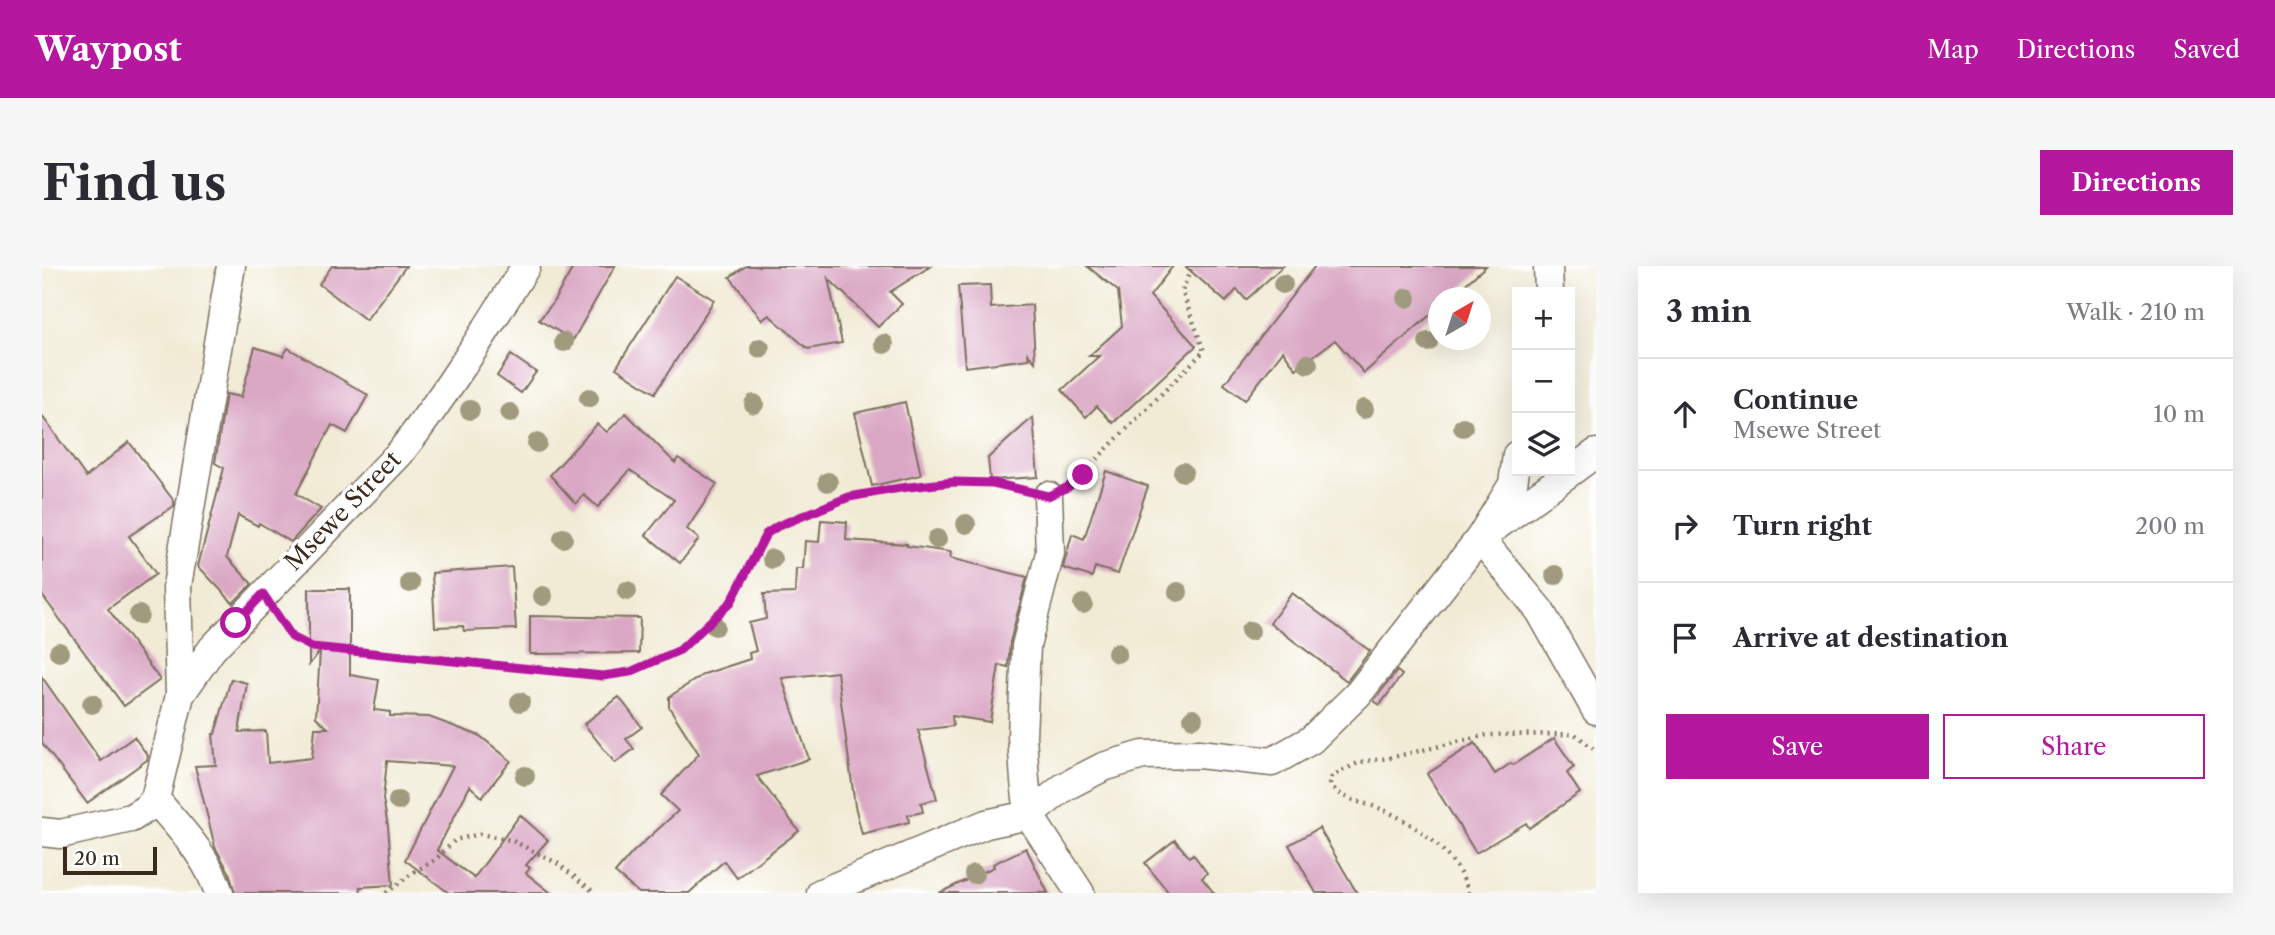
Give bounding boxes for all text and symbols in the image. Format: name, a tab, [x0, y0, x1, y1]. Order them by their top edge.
text: Waypost	[35, 29, 182, 70]
text: Map	[1927, 35, 1979, 64]
text: Directions	[2017, 35, 2135, 64]
text: Saved	[2173, 35, 2240, 64]
button: Directions	[2040, 150, 2233, 215]
text: Find us	[42, 152, 226, 213]
north arrow	[1428, 287, 1491, 350]
map controls	[1512, 287, 1575, 476]
button: +	[1512, 287, 1575, 350]
text: 3 min	[1666, 293, 1752, 330]
text: Walk · 210 m	[2066, 298, 2205, 326]
button: −	[1512, 350, 1575, 413]
text: Continue	[1733, 384, 1858, 416]
icon: ahead	[1666, 395, 1704, 433]
text: 10 m	[2153, 400, 2205, 428]
button: layers	[1512, 413, 1575, 476]
text: Msewe Street	[1733, 416, 1881, 444]
street label: Msewe Street	[278, 445, 407, 576]
route end	[1067, 459, 1098, 490]
icon: right	[1666, 507, 1704, 545]
text: Turn right	[1733, 510, 1872, 542]
text: 200 m	[2135, 512, 2205, 540]
route start	[220, 607, 251, 638]
icon: arrive	[1666, 619, 1704, 657]
text: Arrive at destination	[1733, 622, 2008, 654]
button: Save	[1666, 714, 1929, 779]
button: Share	[1943, 714, 2205, 779]
scale bar	[63, 844, 158, 876]
text: 20 m	[74, 847, 120, 870]

